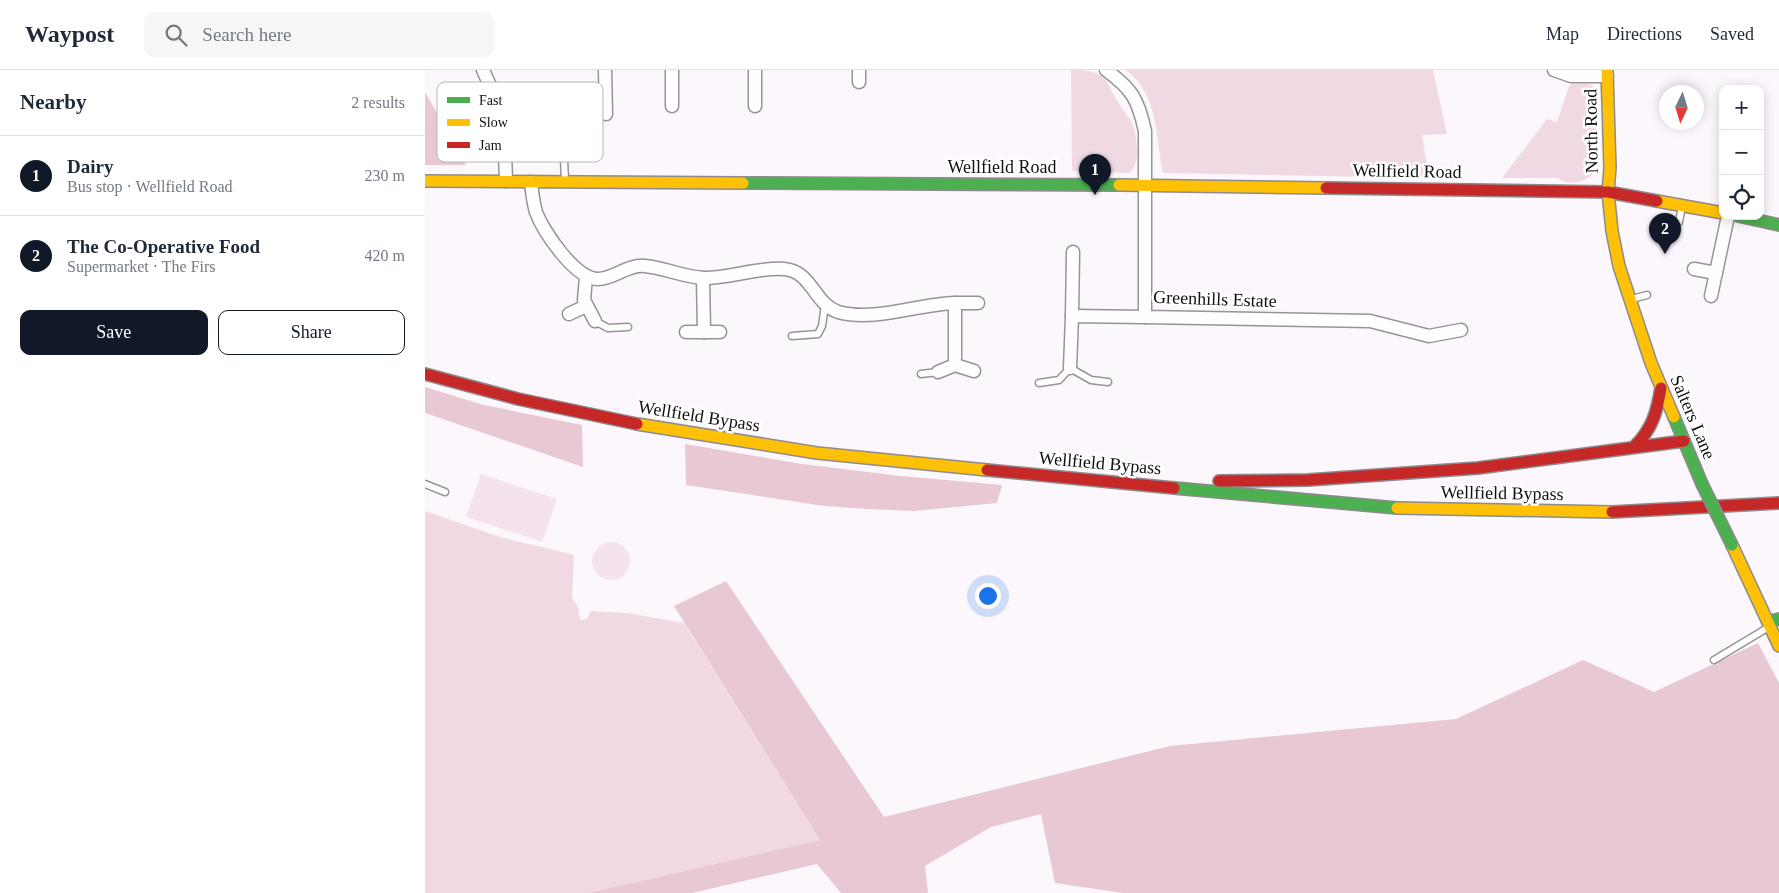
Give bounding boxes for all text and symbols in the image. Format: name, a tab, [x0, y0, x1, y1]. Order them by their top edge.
search box	[144, 12, 494, 57]
text: Waypost	[25, 21, 114, 47]
icon: search	[162, 21, 190, 49]
text: Search here	[202, 24, 292, 45]
text: Map	[1546, 24, 1579, 44]
text: Directions	[1607, 24, 1682, 44]
text: Saved	[1710, 24, 1754, 44]
legend	[437, 82, 603, 162]
north arrow	[1659, 85, 1704, 130]
map controls	[1719, 85, 1764, 220]
button: +	[1719, 85, 1764, 130]
street label: North Road	[1580, 89, 1602, 173]
text: Nearby	[20, 90, 87, 114]
text: Fast	[479, 93, 502, 108]
text: 2 results	[351, 94, 405, 111]
text: Slow	[479, 115, 509, 130]
button: −	[1719, 130, 1764, 175]
text: Jam	[479, 138, 502, 153]
pin: 1	[1079, 154, 1111, 195]
text: Dairy	[67, 156, 113, 177]
street label: Wellfield Road	[947, 157, 1057, 177]
street label: Wellfield Road	[1352, 160, 1462, 182]
text: 1	[32, 167, 40, 184]
text: 230 m	[365, 167, 405, 184]
button: locate	[1719, 175, 1764, 220]
text: Bus stop · Wellfield Road	[67, 178, 233, 195]
pin: 2	[1649, 213, 1681, 254]
text: The Co-Operative Food	[67, 236, 260, 257]
text: 2	[32, 247, 40, 264]
text: 420 m	[365, 247, 405, 264]
text: Supermarket · The Firs	[67, 258, 216, 275]
street label: Greenhills Estate	[1153, 287, 1277, 311]
button: Save	[20, 310, 208, 355]
button: Share	[218, 310, 405, 355]
street label: Salters Lane	[1666, 372, 1720, 462]
street label: Wellfield Bypass	[637, 396, 761, 436]
street label: Wellfield Bypass	[1038, 448, 1162, 478]
street label: Wellfield Bypass	[1440, 482, 1564, 504]
your location	[975, 583, 1001, 609]

